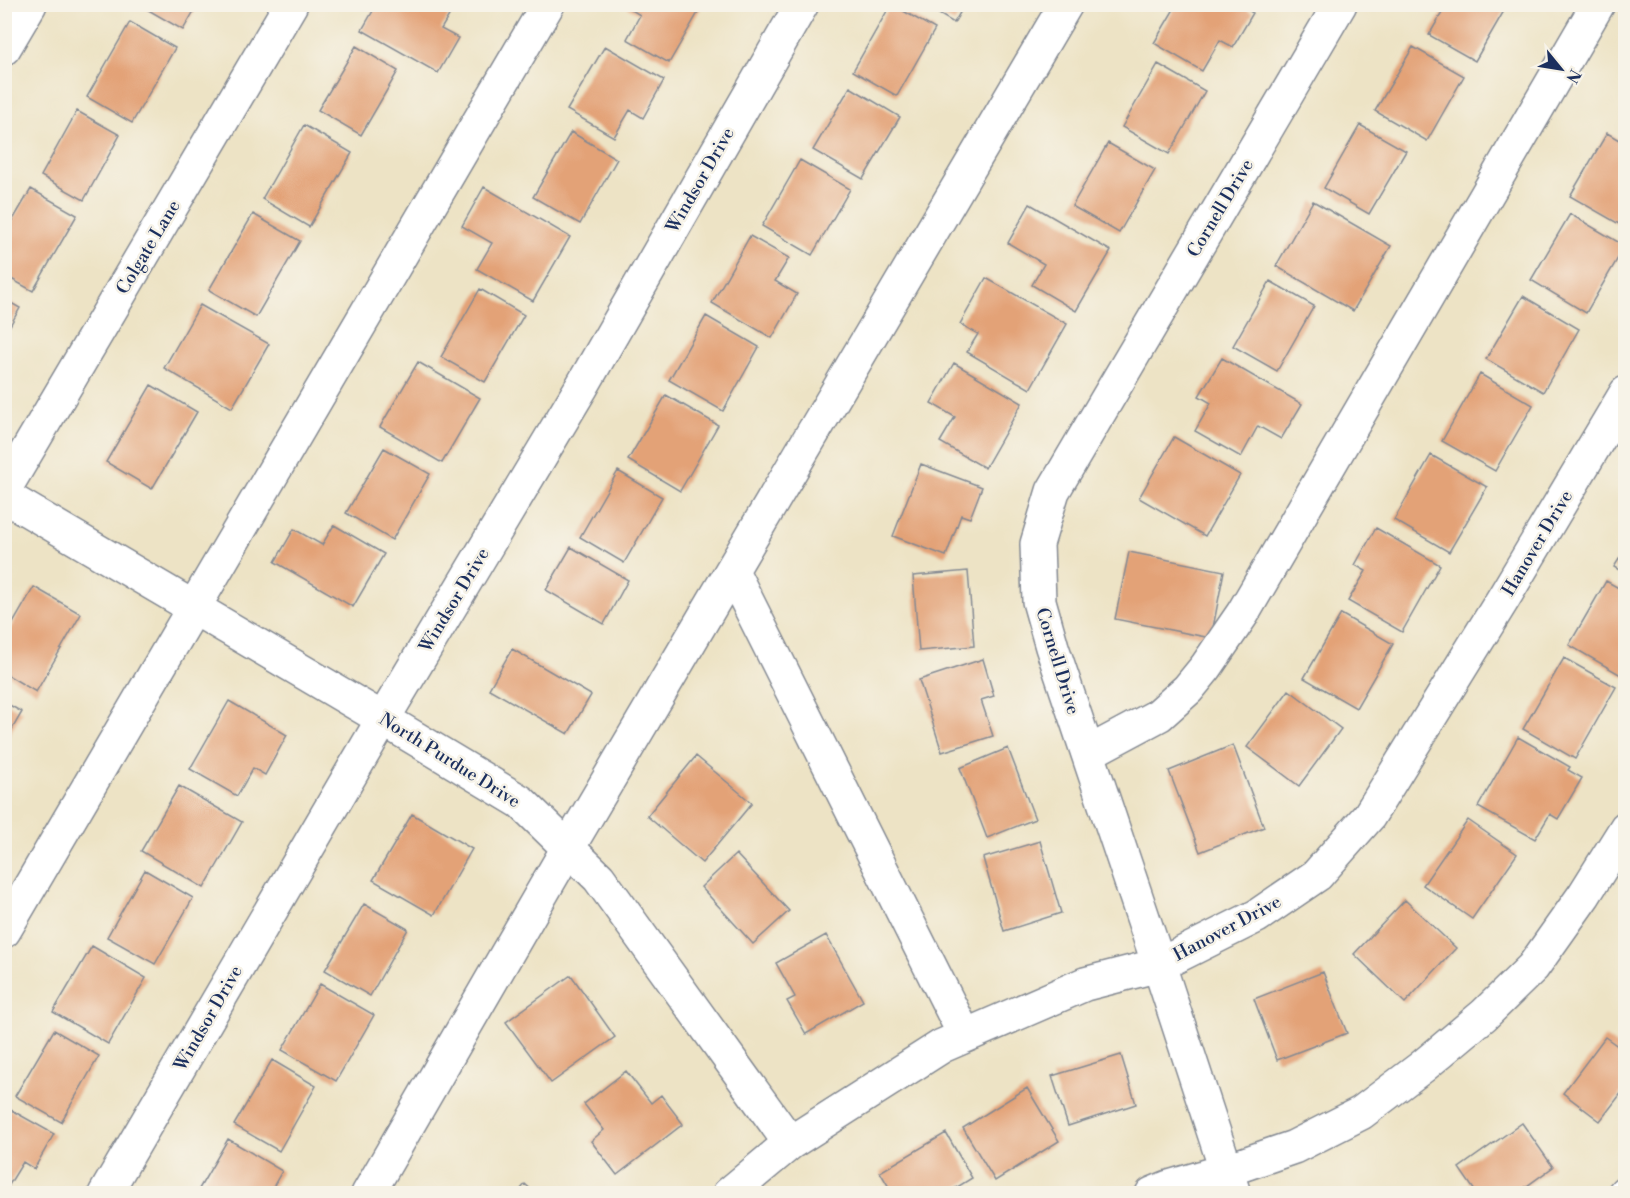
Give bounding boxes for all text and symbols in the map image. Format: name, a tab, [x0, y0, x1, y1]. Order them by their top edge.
north arrow	[1531, 39, 1591, 99]
text: N	[1561, 66, 1585, 87]
street label: Windsor Drive	[661, 123, 740, 238]
street label: Cornell Drive	[1182, 155, 1259, 262]
street label: Colgate Lane	[111, 196, 186, 299]
street label: Hanover Drive	[1497, 486, 1578, 600]
street label: Windsor Drive	[414, 544, 495, 658]
street label: Cornell Drive	[1030, 605, 1085, 717]
street label: North Purdue Drive	[375, 708, 525, 813]
street label: Hanover Drive	[1169, 890, 1285, 967]
street label: Windsor Drive	[169, 961, 248, 1076]

